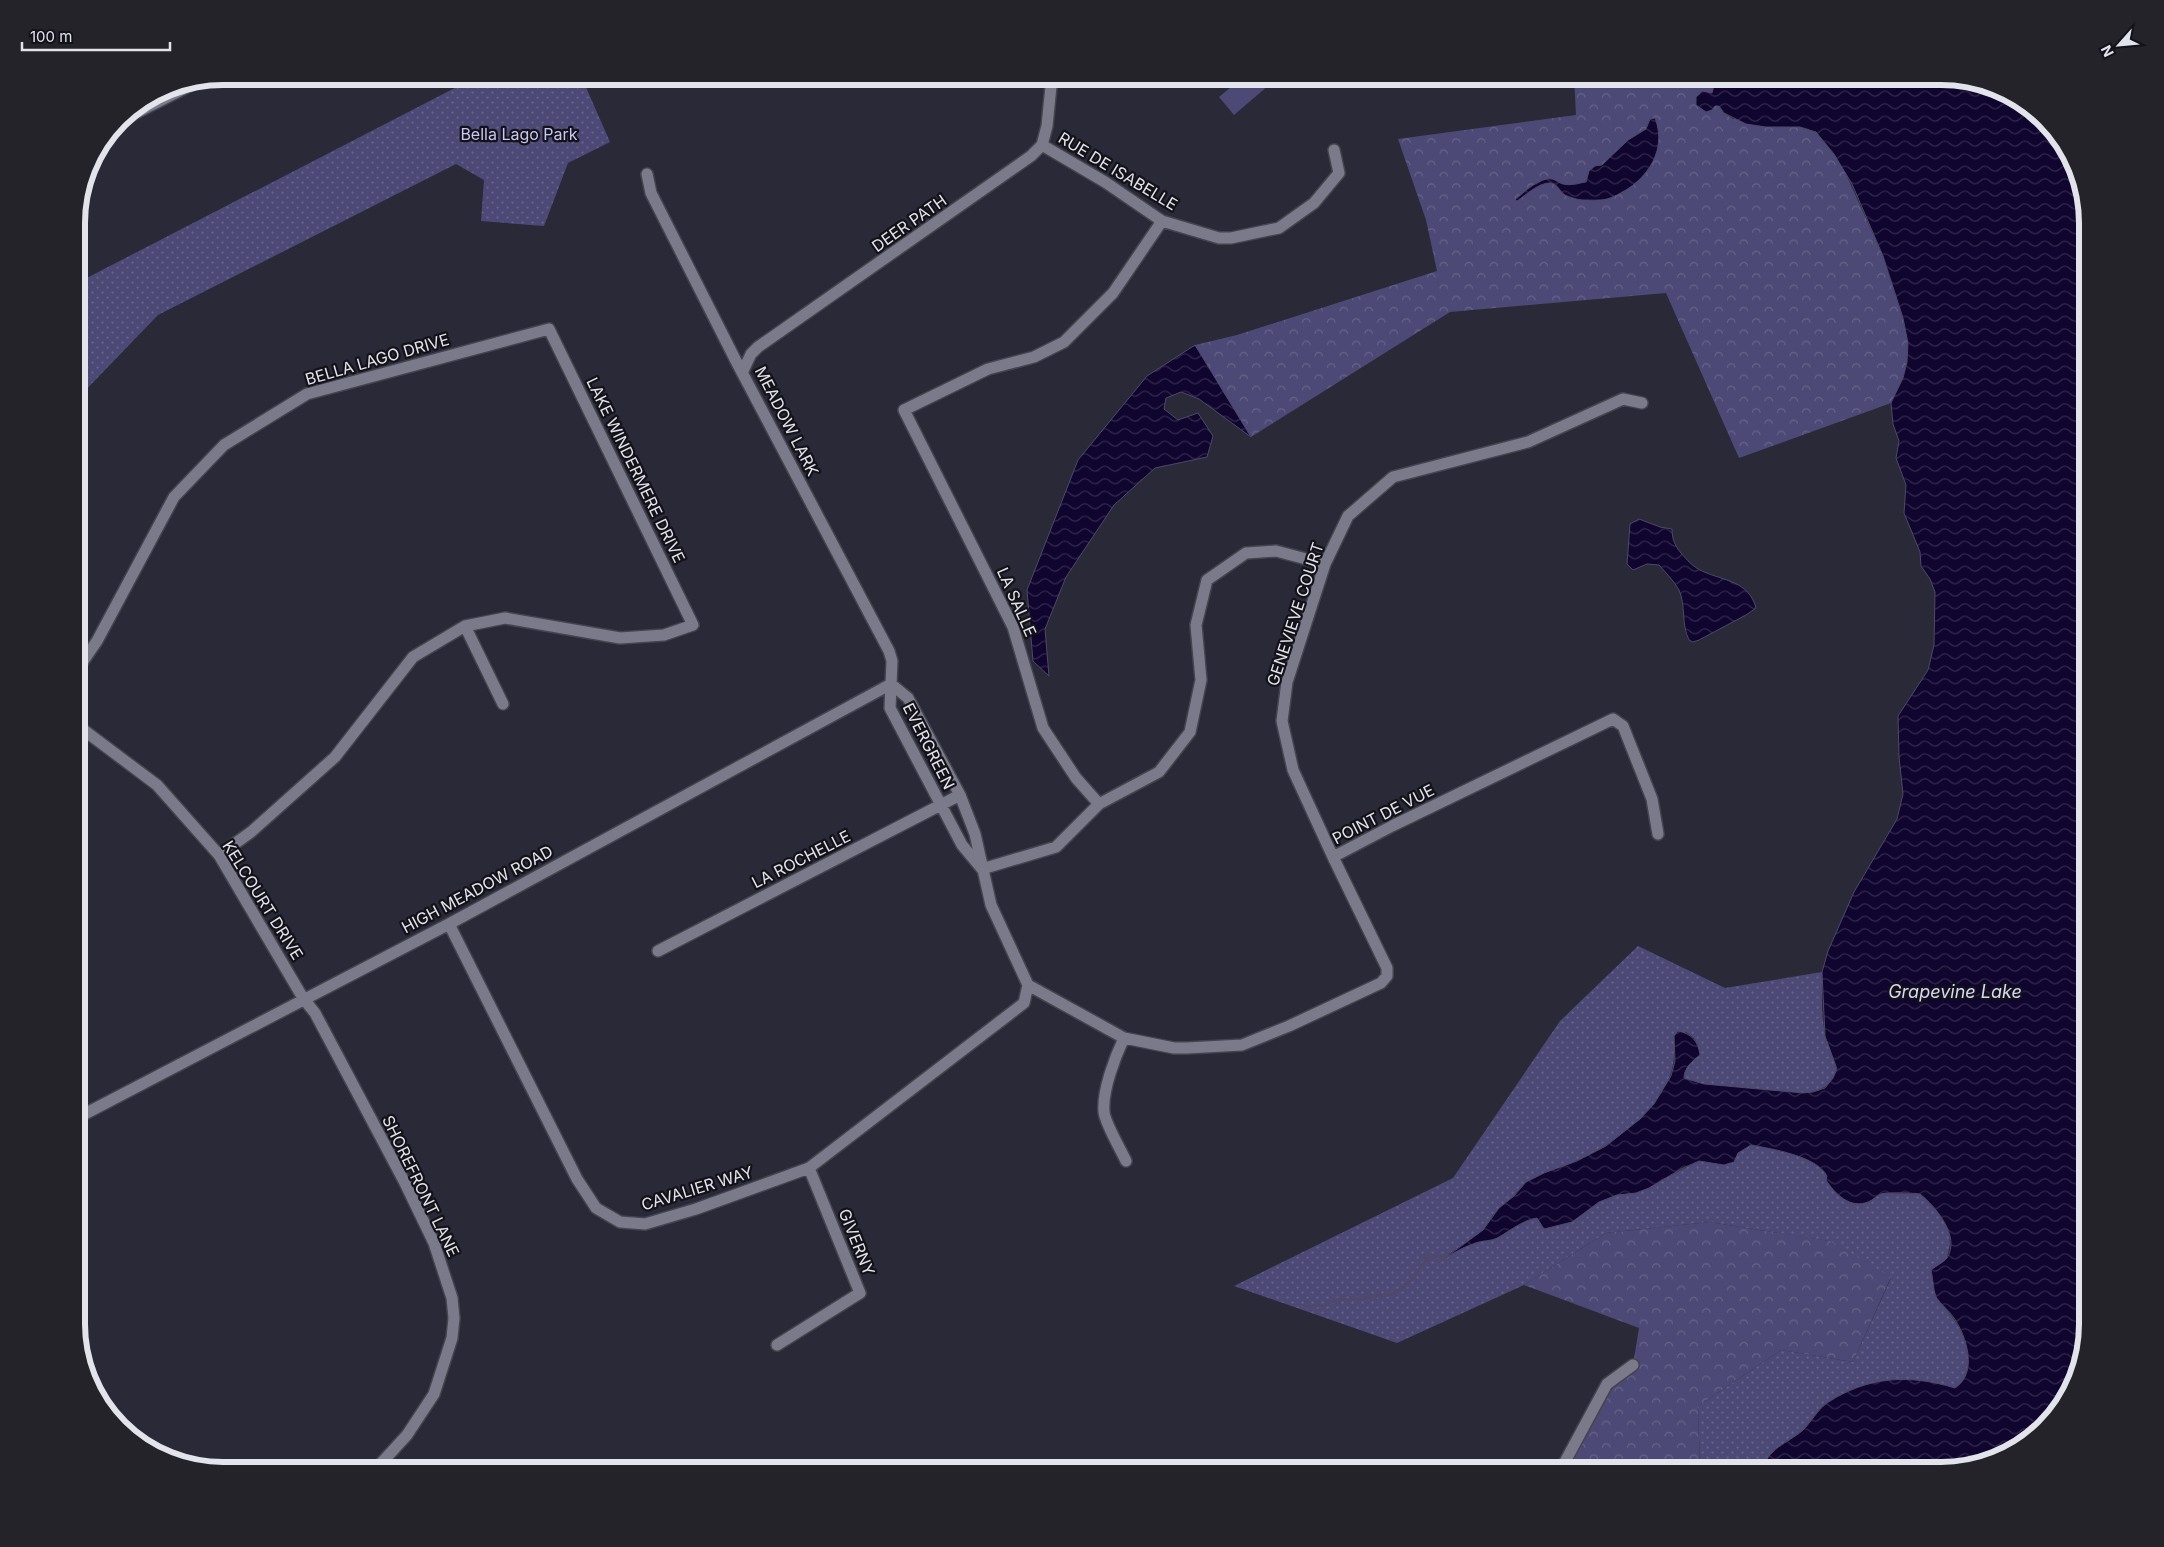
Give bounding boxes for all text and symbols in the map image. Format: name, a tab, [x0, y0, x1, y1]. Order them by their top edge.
scale bar	[22, 20, 170, 52]
north arrow	[2094, 20, 2144, 70]
text: 100 m	[30, 27, 72, 46]
text: N	[2097, 43, 2117, 60]
park label: Bella Lago Park	[460, 124, 578, 144]
street label: RUE DE ISABELLE	[1055, 128, 1181, 214]
street label: DEER PATH	[868, 190, 950, 256]
street label: BELLA LAGO DRIVE	[303, 329, 451, 389]
street label: MEADOW LARK	[751, 363, 823, 479]
street label: LAKE WINDERMERE DRIVE	[582, 374, 690, 566]
street label: GENEVIEVE COURT	[1262, 540, 1328, 688]
street label: LA SALLE	[993, 564, 1041, 640]
street label: EVERGREEN	[899, 700, 959, 792]
street label: POINT DE VUE	[1329, 780, 1437, 848]
street label: LA ROCHELLE	[748, 826, 854, 892]
street label: KELCOURT DRIVE	[218, 837, 308, 963]
street label: HIGH MEADOW ROAD	[398, 841, 556, 937]
water label: Grapevine Lake	[1888, 981, 2022, 1002]
street label: SHOREFRONT LANE	[378, 1112, 464, 1260]
street label: CAVALIER WAY	[639, 1161, 755, 1214]
street label: GIVERNY	[835, 1206, 879, 1278]

